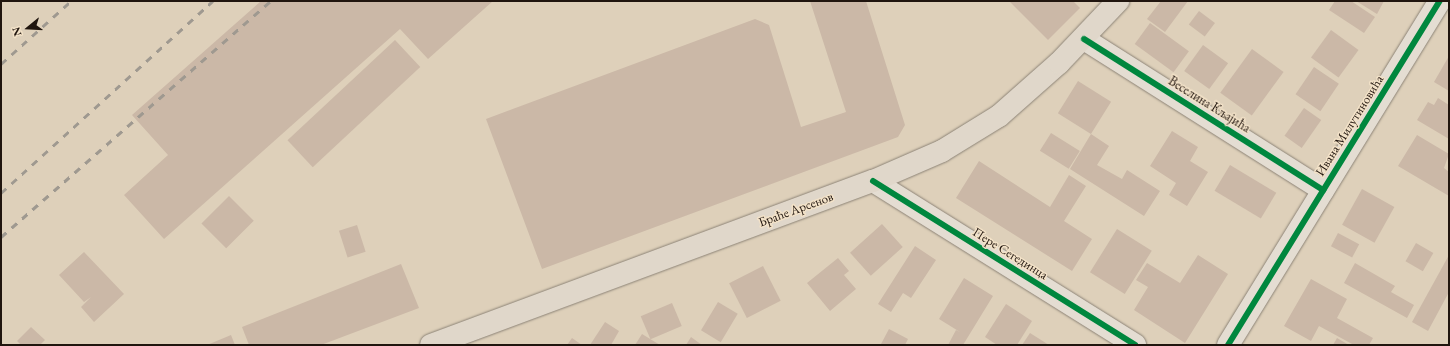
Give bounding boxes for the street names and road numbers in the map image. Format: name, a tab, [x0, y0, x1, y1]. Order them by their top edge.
street label: Ивана Милутиновића	[1313, 73, 1387, 179]
street label: Веселина Кљајића	[1165, 74, 1253, 136]
street label: Браће Арсенов	[757, 189, 835, 231]
street label: Пере Сегединца	[970, 225, 1050, 283]

